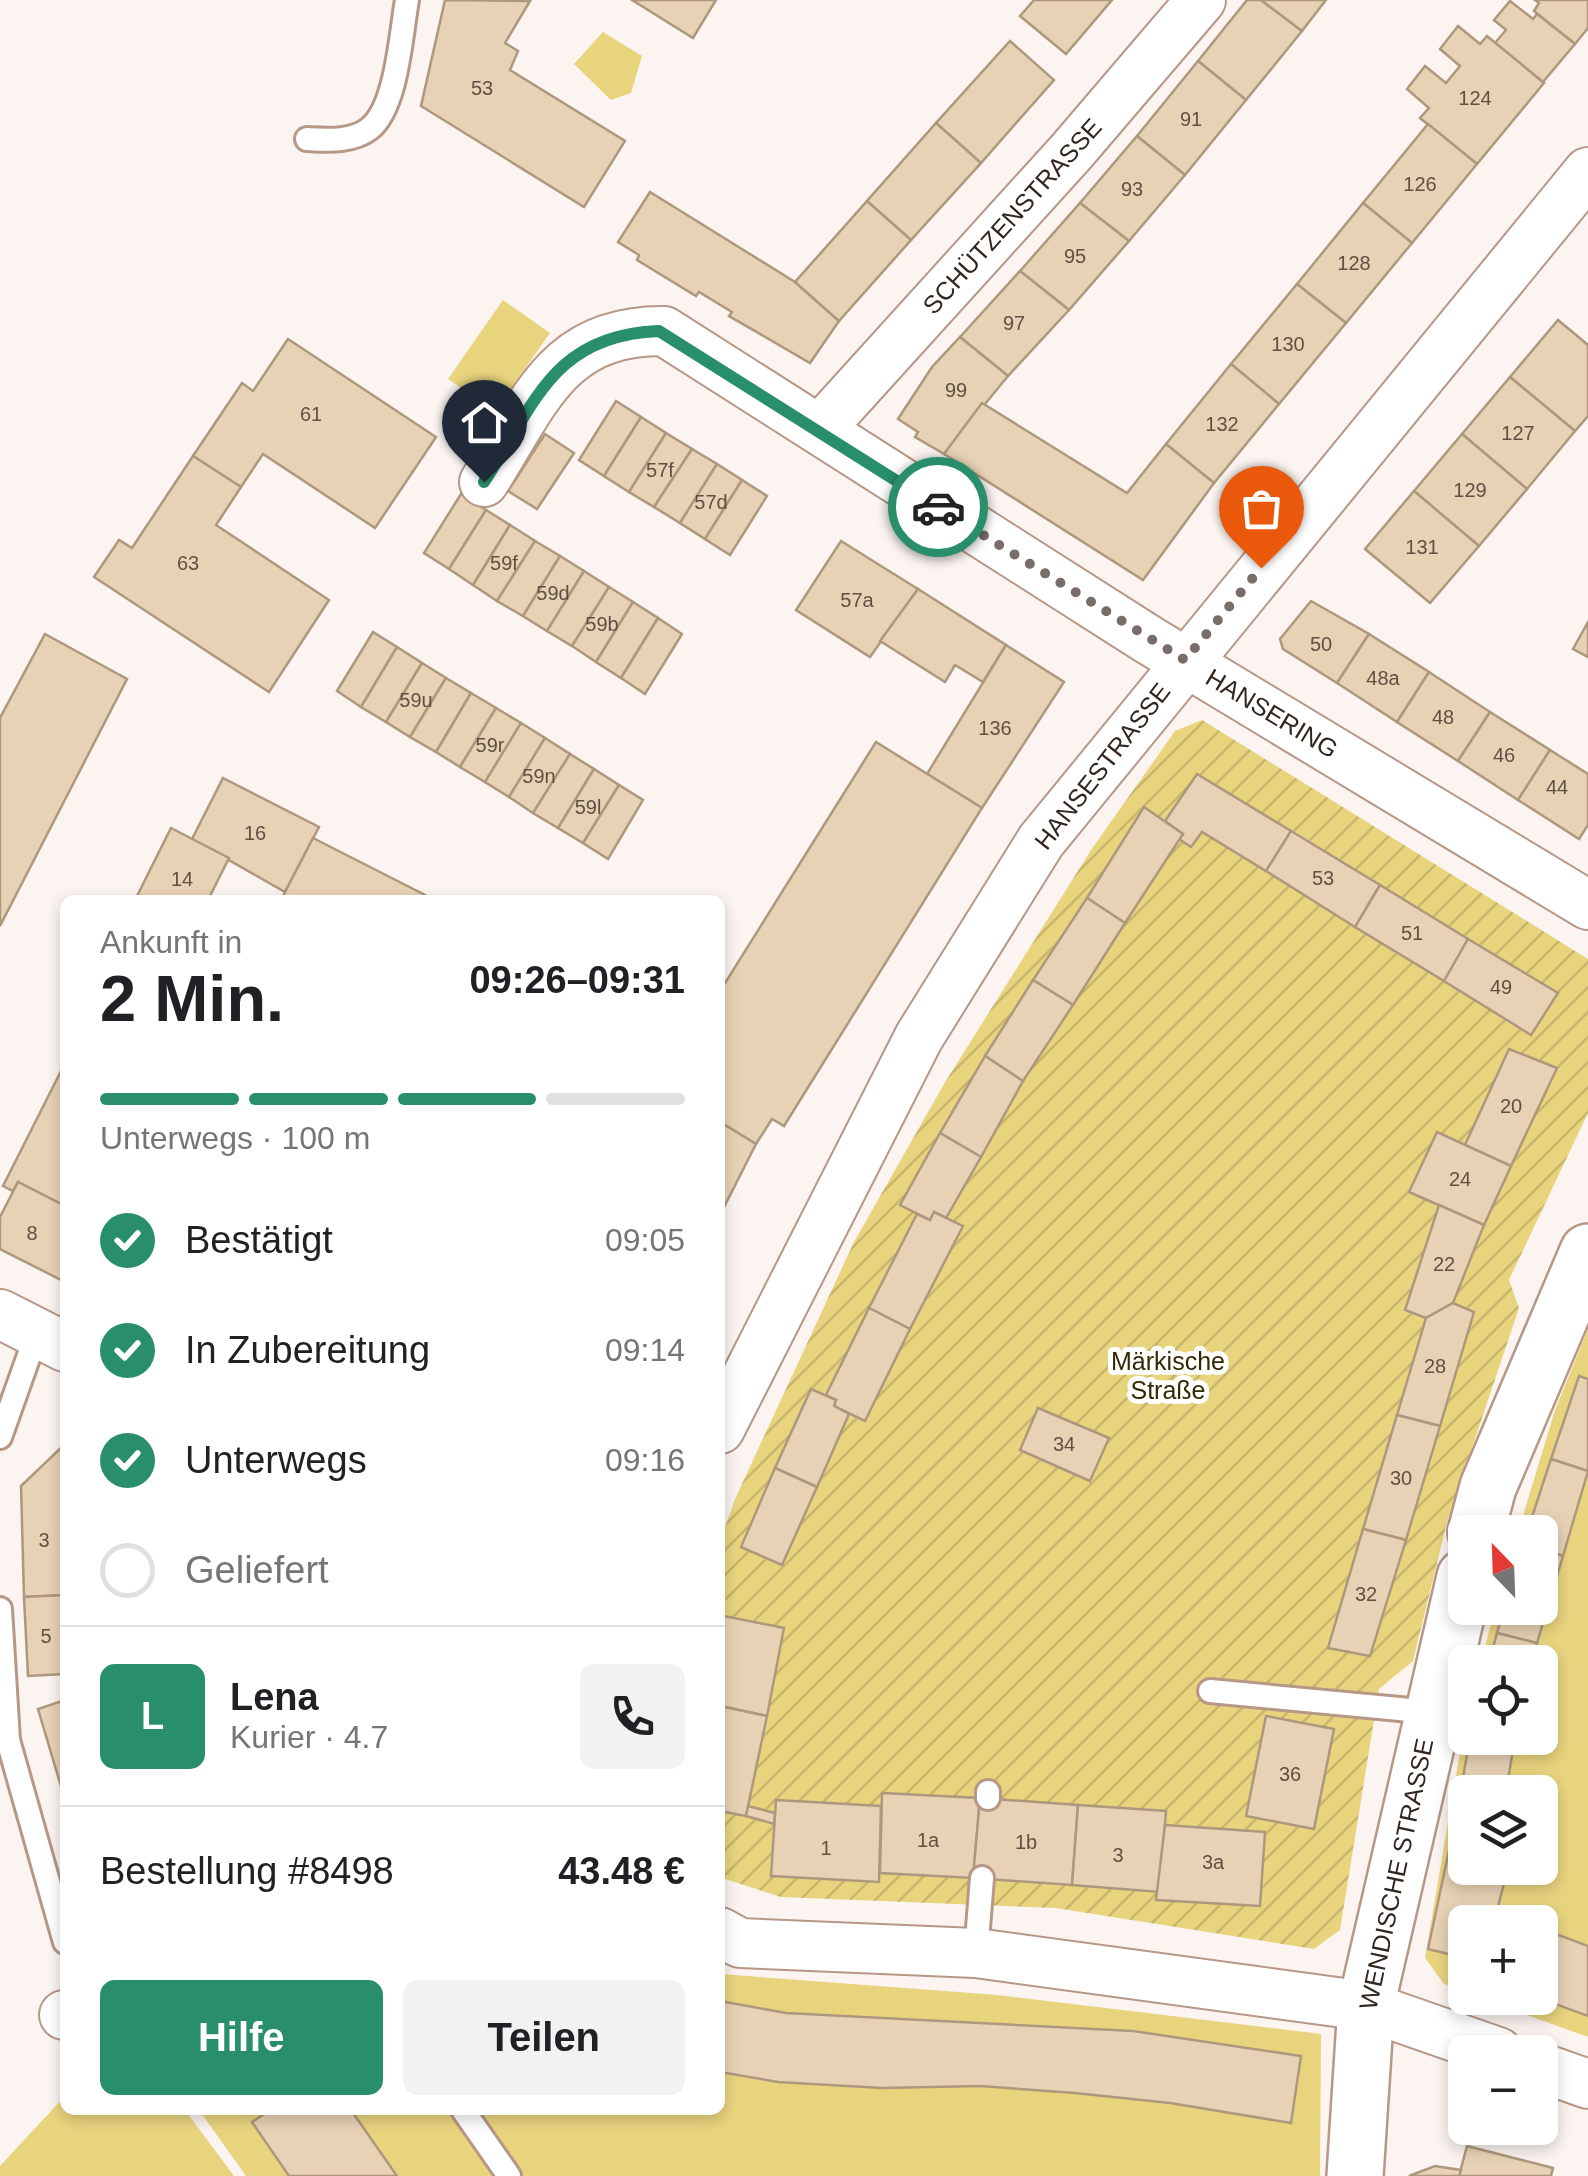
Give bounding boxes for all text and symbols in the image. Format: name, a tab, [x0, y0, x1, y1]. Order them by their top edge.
house number: 53	[471, 77, 493, 99]
house number: 124	[1458, 87, 1492, 109]
house number: 91	[1180, 108, 1202, 130]
street label: SCHÜTZENSTRASSE	[917, 113, 1107, 319]
house number: 126	[1403, 173, 1437, 195]
house number: 93	[1121, 178, 1143, 200]
house number: 95	[1064, 245, 1086, 267]
house number: 128	[1337, 252, 1371, 274]
house number: 97	[1003, 312, 1025, 334]
house number: 130	[1271, 333, 1305, 355]
house number: 99	[945, 379, 967, 401]
pin	[442, 380, 527, 483]
icon: home	[457, 395, 512, 450]
house number: 61	[300, 403, 322, 425]
house number: 132	[1205, 413, 1239, 435]
house number: 127	[1501, 422, 1535, 444]
courier	[888, 457, 988, 557]
house number: 57f	[646, 459, 674, 481]
pin	[1219, 466, 1304, 569]
house number: 129	[1453, 479, 1487, 501]
icon: car	[911, 480, 966, 535]
icon: bag	[1234, 481, 1289, 536]
house number: 57d	[694, 491, 728, 513]
house number: 131	[1405, 536, 1439, 558]
house number: 63	[177, 552, 199, 574]
house number: 59f	[490, 552, 518, 574]
house number: 59d	[536, 582, 570, 604]
house number: 57a	[840, 589, 875, 611]
house number: 59b	[585, 613, 619, 635]
house number: 50	[1310, 633, 1332, 655]
street label: HANSERING	[1201, 663, 1343, 763]
house number: 48a	[1366, 667, 1401, 689]
street label: HANSESTRASSE	[1029, 677, 1175, 855]
house number: 59u	[399, 689, 433, 711]
house number: 48	[1432, 706, 1454, 728]
house number: 136	[978, 717, 1012, 739]
house number: 59r	[476, 734, 505, 756]
house number: 46	[1493, 744, 1515, 766]
house number: 59n	[522, 765, 556, 787]
house number: 44	[1546, 776, 1568, 798]
house number: 59l	[575, 796, 601, 818]
house number: 16	[244, 822, 266, 844]
house number: 53	[1312, 867, 1334, 889]
house number: 14	[171, 868, 193, 890]
house number: 51	[1401, 922, 1423, 944]
text: Ankunft in	[100, 924, 242, 960]
text: 09:26–09:31	[469, 959, 685, 1001]
text: 2 Min.	[100, 962, 284, 1035]
house number: 49	[1490, 976, 1512, 998]
house number: 20	[1500, 1095, 1522, 1117]
text: Unterwegs · 100 m	[100, 1120, 370, 1156]
house number: 24	[1449, 1168, 1471, 1190]
icon: check	[100, 1213, 155, 1268]
text: Bestätigt	[185, 1219, 333, 1261]
house number: 8	[26, 1222, 38, 1244]
text: 09:05	[605, 1222, 685, 1258]
house number: 22	[1433, 1253, 1455, 1275]
icon: check	[100, 1323, 155, 1378]
text: In Zubereitung	[185, 1329, 430, 1371]
text: 09:14	[605, 1332, 685, 1368]
park label: Märkische Straße	[1111, 1347, 1225, 1404]
house number: 28	[1424, 1355, 1446, 1377]
icon: check	[100, 1433, 155, 1488]
house number: 34	[1053, 1433, 1075, 1455]
text: Unterwegs	[185, 1439, 367, 1481]
text: 09:16	[605, 1442, 685, 1478]
house number: 30	[1390, 1467, 1412, 1489]
north arrow	[1448, 1515, 1558, 1625]
map controls	[1448, 1515, 1558, 2145]
house number: 3	[38, 1529, 50, 1551]
text: Geliefert	[185, 1549, 329, 1591]
house number: 32	[1355, 1583, 1377, 1605]
house number: 5	[40, 1625, 52, 1647]
button: locate	[1448, 1645, 1558, 1755]
button: phone	[580, 1664, 685, 1769]
text: Lena	[230, 1676, 319, 1718]
text: L	[141, 1695, 164, 1737]
text: Kurier · 4.7	[230, 1719, 388, 1755]
street label: WENDISCHE STRASSE	[1354, 1736, 1438, 2012]
house number: 36	[1279, 1763, 1301, 1785]
button: layers	[1448, 1775, 1558, 1885]
house number: 1a	[917, 1829, 940, 1851]
house number: 1b	[1015, 1831, 1037, 1853]
house number: 1	[820, 1837, 832, 1859]
house number: 3	[1112, 1844, 1124, 1866]
text: Bestellung #8498	[100, 1850, 394, 1892]
text: 43.48 €	[558, 1850, 685, 1892]
house number: 3a	[1202, 1851, 1225, 1873]
button: +	[1448, 1905, 1558, 2015]
button: Hilfe	[100, 1980, 383, 2095]
button: Teilen	[403, 1980, 685, 2095]
button: −	[1448, 2035, 1558, 2145]

